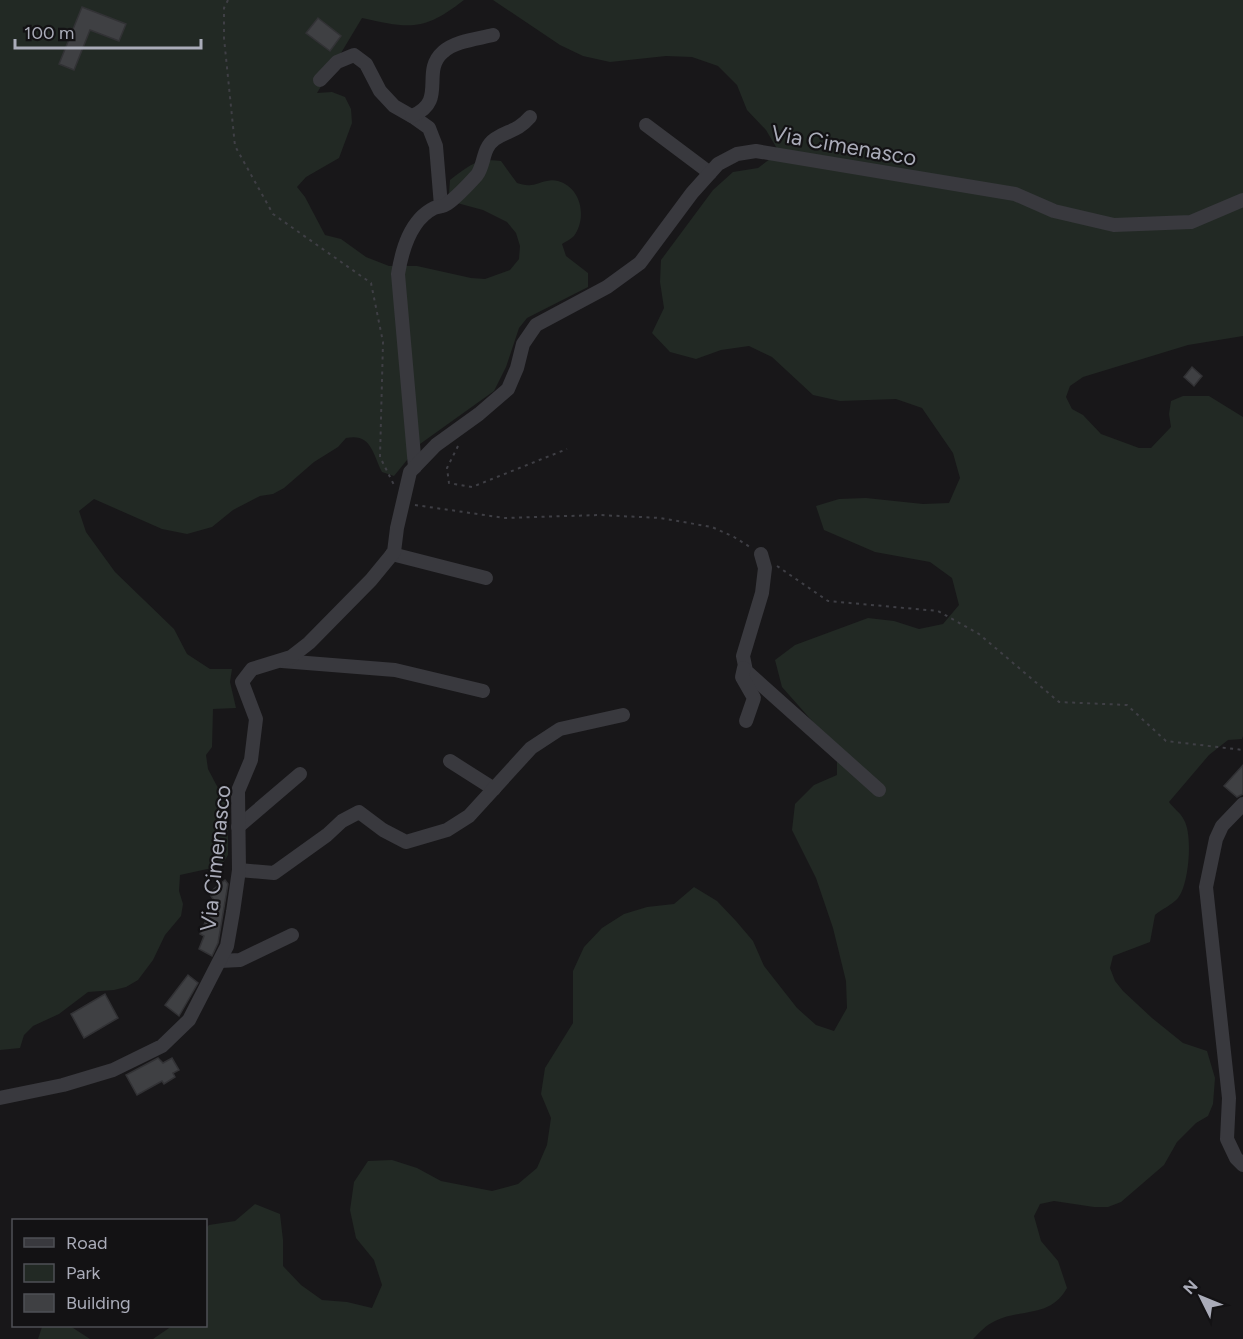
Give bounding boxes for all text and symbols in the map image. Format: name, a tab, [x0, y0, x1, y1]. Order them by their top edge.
scale bar	[15, 12, 201, 50]
text: 100 m	[24, 22, 74, 44]
street label: Via Cimenasco	[769, 119, 919, 172]
street label: Via Cimenasco	[194, 783, 237, 933]
legend	[12, 1219, 207, 1327]
text: Road	[66, 1232, 107, 1254]
text: Park	[66, 1262, 101, 1284]
north arrow	[1171, 1267, 1231, 1327]
text: N	[1179, 1276, 1202, 1298]
text: Building	[66, 1292, 131, 1314]

